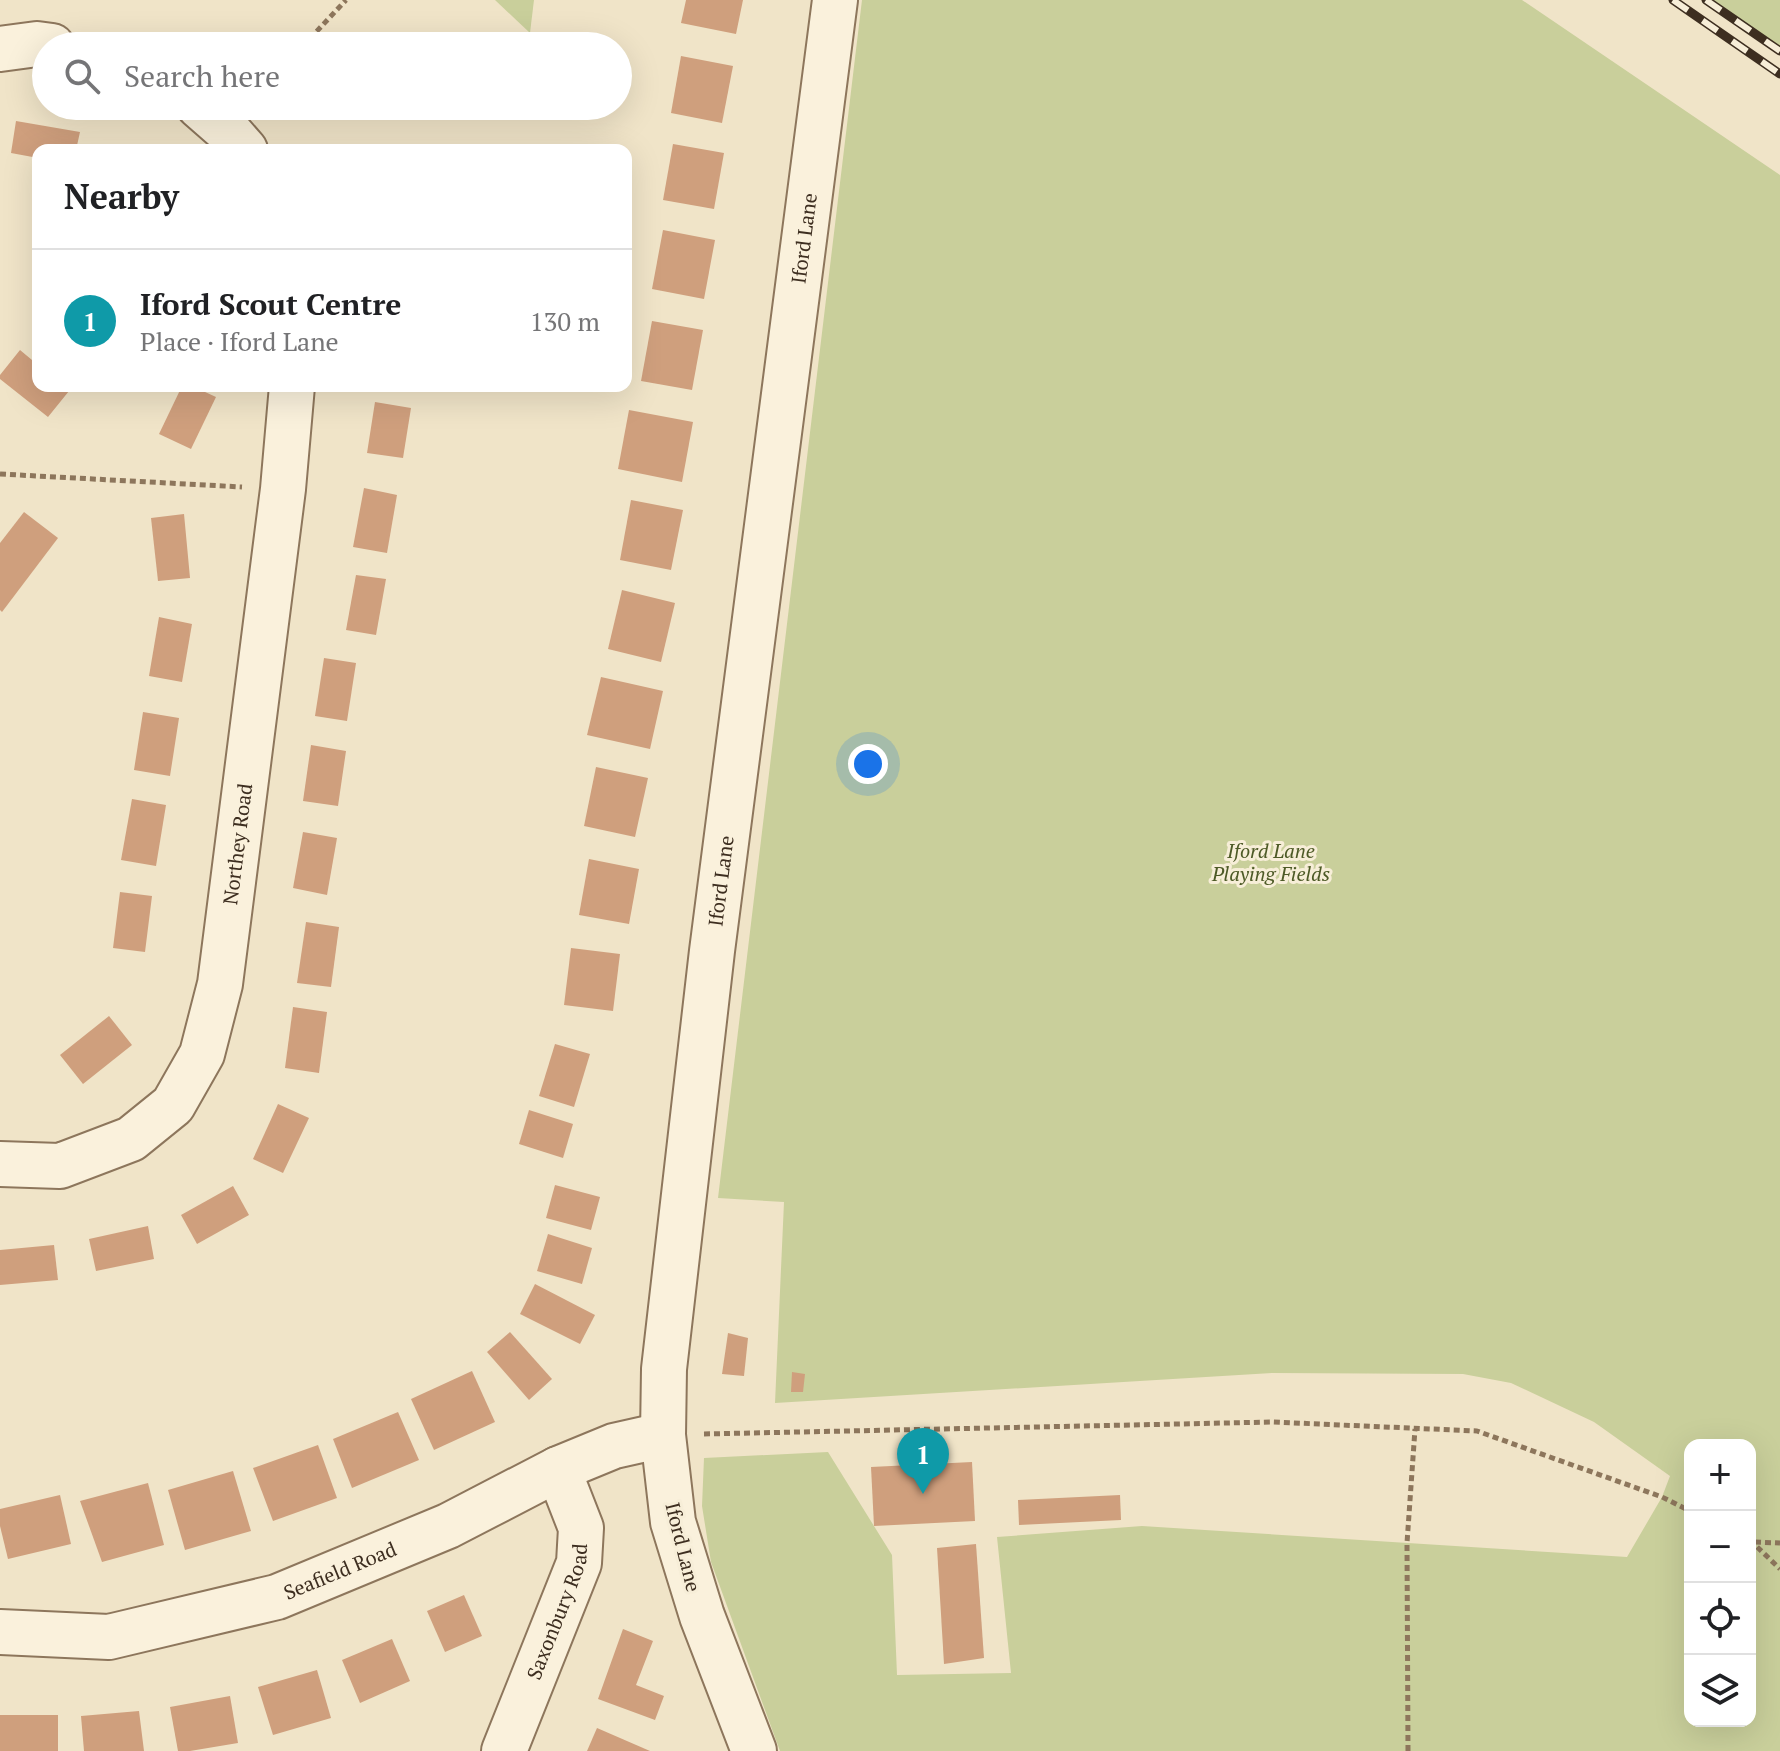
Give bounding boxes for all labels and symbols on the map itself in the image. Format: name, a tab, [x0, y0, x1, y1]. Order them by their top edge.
street label: Iford Lane	[784, 191, 823, 285]
your location	[848, 744, 888, 784]
street label: Northey Road	[216, 782, 258, 906]
street label: Iford Lane	[701, 834, 740, 928]
park label: Iford Lane Playing Fields	[1211, 837, 1330, 887]
pin: 1	[897, 1428, 949, 1494]
street label: Iford Lane	[659, 1499, 708, 1594]
street label: Seafield Road	[279, 1535, 400, 1606]
street label: Saxonbury Road	[520, 1543, 593, 1683]

